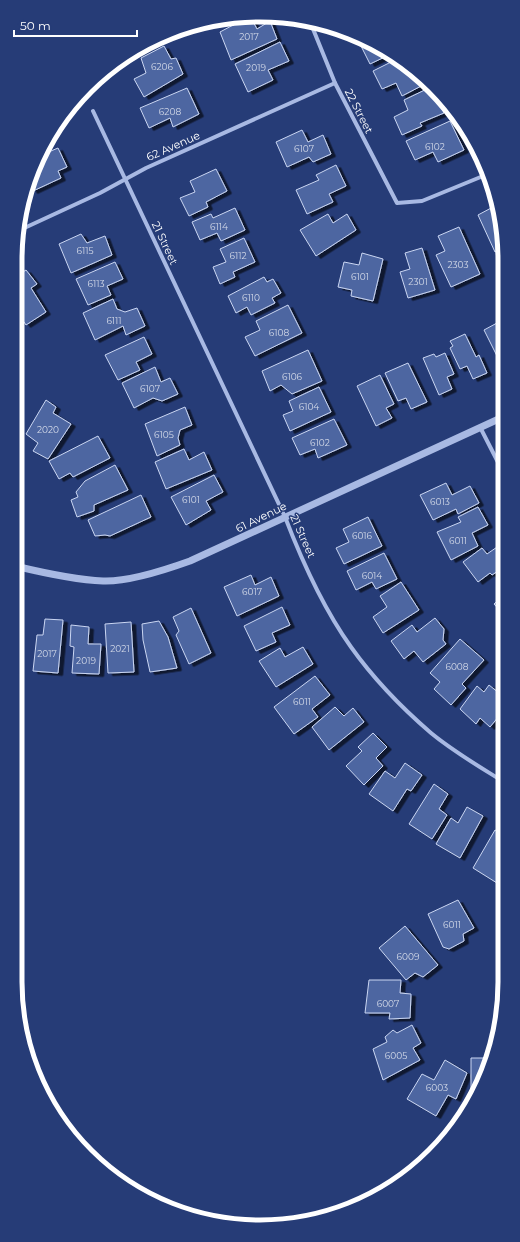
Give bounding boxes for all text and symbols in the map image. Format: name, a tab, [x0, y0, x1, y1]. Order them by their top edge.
scale bar	[14, 12, 137, 38]
text: 50 m	[20, 18, 51, 33]
house number: 2017	[239, 31, 259, 42]
house number: 6206	[151, 61, 174, 72]
house number: 2019	[246, 62, 266, 73]
street label: 22 Street	[342, 86, 377, 136]
house number: 6208	[159, 106, 181, 117]
street label: 62 Avenue	[144, 128, 202, 164]
house number: 6102	[425, 141, 445, 152]
house number: 6107	[294, 143, 314, 154]
street label: 21 Street	[149, 219, 181, 267]
house number: 6114	[210, 221, 228, 232]
house number: 6115	[76, 245, 94, 256]
house number: 6112	[229, 250, 247, 261]
house number: 2303	[447, 259, 469, 270]
house number: 6101	[351, 271, 369, 282]
house number: 2301	[408, 276, 428, 287]
house number: 6113	[87, 278, 105, 289]
house number: 6110	[242, 292, 260, 303]
house number: 6111	[106, 315, 122, 326]
house number: 6108	[269, 327, 289, 338]
house number: 6106	[282, 371, 303, 382]
house number: 6107	[140, 383, 160, 394]
house number: 6104	[299, 401, 319, 412]
house number: 2020	[37, 424, 59, 435]
house number: 6105	[154, 429, 174, 440]
house number: 6102	[310, 437, 330, 448]
house number: 6101	[182, 494, 200, 505]
house number: 6013	[430, 496, 450, 507]
street label: 61 Avenue	[233, 498, 289, 535]
street label: 21 Street	[287, 512, 319, 561]
house number: 6016	[352, 530, 373, 541]
house number: 6011	[449, 535, 467, 546]
house number: 6014	[362, 570, 382, 581]
house number: 6017	[242, 586, 262, 597]
house number: 2021	[110, 643, 130, 654]
house number: 2017	[37, 648, 57, 659]
house number: 2019	[76, 655, 96, 666]
house number: 6008	[445, 661, 469, 672]
house number: 6011	[293, 696, 311, 707]
house number: 6011	[443, 919, 461, 930]
house number: 6009	[397, 951, 420, 962]
house number: 6007	[377, 998, 399, 1009]
house number: 6005	[385, 1050, 407, 1061]
house number: 6003	[426, 1082, 448, 1093]

